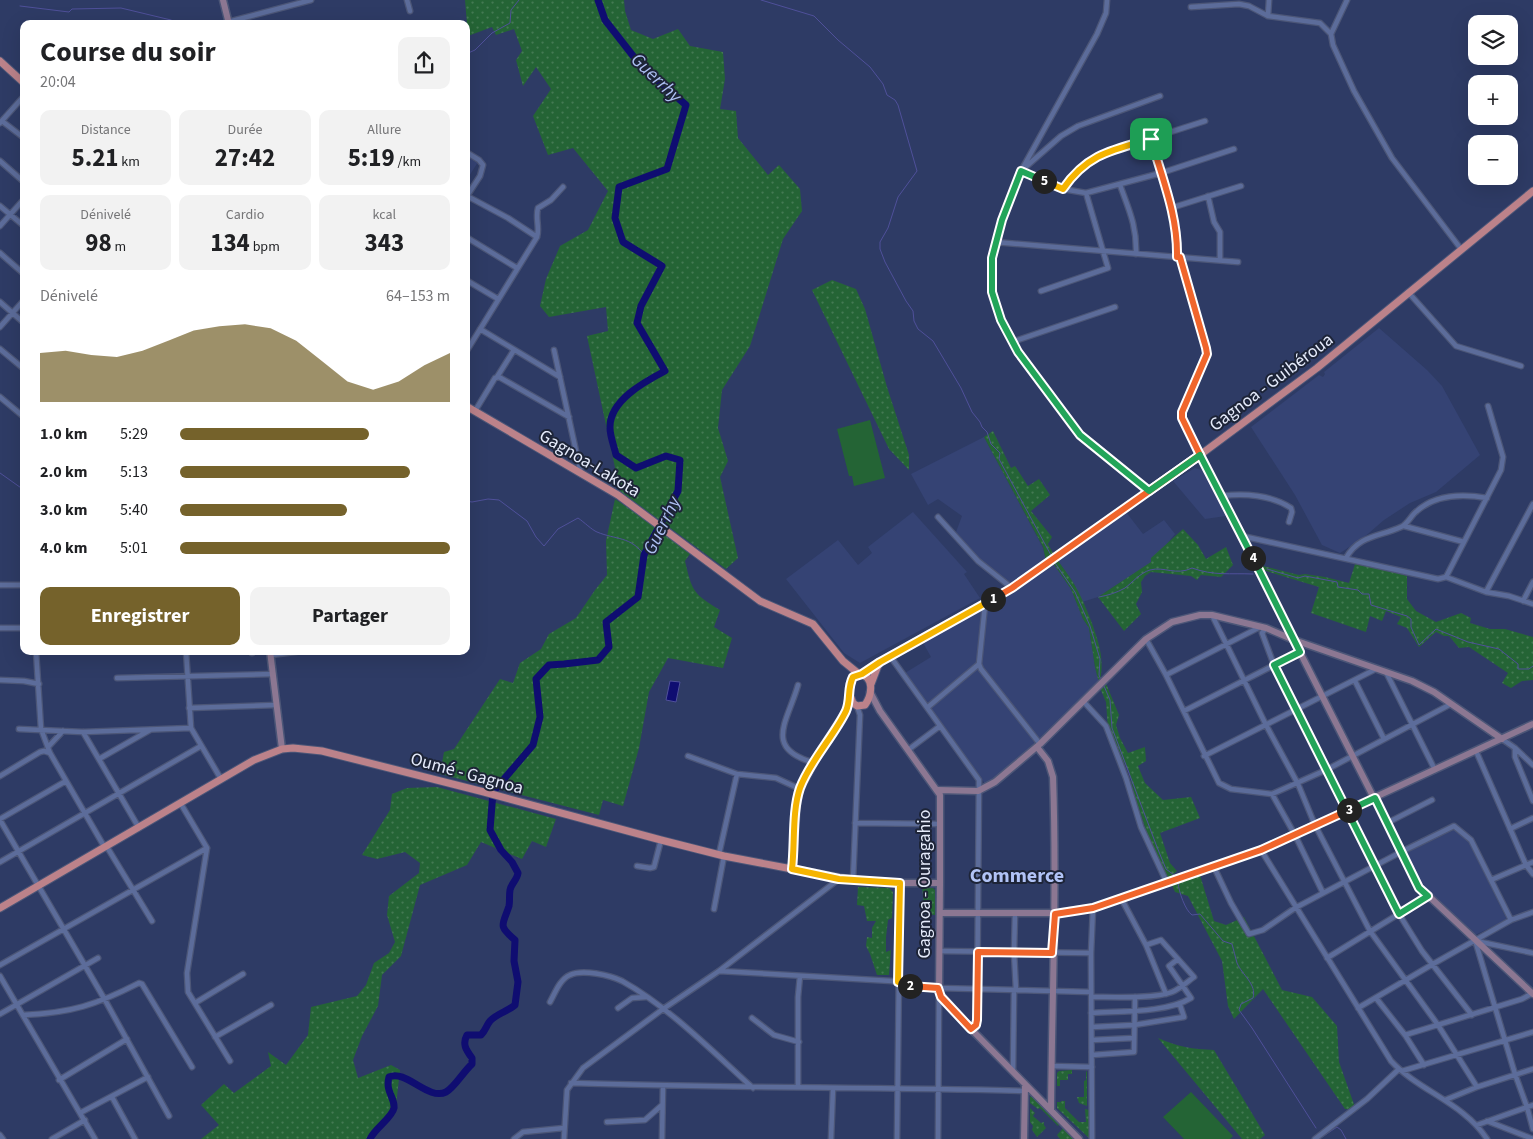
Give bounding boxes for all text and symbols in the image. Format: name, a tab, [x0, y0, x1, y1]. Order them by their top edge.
map controls	[1468, 15, 1518, 185]
button: layers	[1468, 15, 1518, 65]
text: Course du soir	[40, 32, 216, 72]
button: share	[398, 37, 450, 89]
water label: Guerrhy	[624, 47, 689, 110]
text: 20:04	[40, 71, 76, 93]
button: +	[1468, 75, 1518, 125]
pin	[1130, 118, 1172, 160]
text: Distance	[81, 120, 131, 140]
text: Durée	[228, 120, 262, 140]
text: Allure	[367, 120, 401, 140]
icon: arrive	[1137, 125, 1165, 153]
button: −	[1468, 135, 1518, 185]
text: 5.21	[71, 140, 119, 176]
text: 27:42	[215, 140, 275, 176]
text: 5:19	[348, 140, 395, 176]
text: km	[119, 152, 140, 172]
text: /km	[395, 152, 421, 172]
pin: 5	[1032, 168, 1056, 194]
text: 5	[1041, 171, 1048, 191]
text: Dénivelé	[80, 205, 131, 225]
text: Cardio	[226, 205, 264, 225]
text: kcal	[373, 205, 396, 225]
text: 98	[85, 225, 112, 261]
text: 134	[210, 225, 250, 261]
text: 343	[365, 225, 404, 261]
text: m	[112, 237, 126, 257]
text: bpm	[250, 237, 280, 257]
text: Dénivelé	[40, 285, 98, 307]
text: 64–153 m	[386, 285, 450, 307]
street label: Gagnoa - Guibéroua	[1204, 327, 1338, 437]
text: 1.0 km	[40, 423, 87, 445]
text: 5:29	[120, 423, 148, 445]
street label: Gagnoa-Lakota	[534, 423, 645, 503]
text: 2.0 km	[40, 461, 87, 483]
text: 5:13	[120, 461, 148, 483]
water label: Guerrhy	[637, 491, 689, 559]
text: 3.0 km	[40, 499, 87, 521]
text: 5:40	[120, 499, 148, 521]
text: 4.0 km	[40, 537, 87, 559]
text: 5:01	[120, 537, 148, 559]
pin: 4	[1240, 546, 1266, 570]
text: 4	[1250, 548, 1257, 568]
pin: 1	[980, 586, 1006, 612]
button: Enregistrer	[40, 587, 240, 645]
button: Partager	[250, 587, 450, 645]
text: 1	[990, 589, 997, 609]
street label: Oumé - Gagnoa	[408, 746, 526, 801]
pin: 3	[1336, 798, 1362, 822]
text: 3	[1346, 800, 1353, 820]
street label: Gagnoa - Ouragahio	[912, 810, 937, 958]
district label: Commerce	[970, 862, 1064, 890]
pin: 2	[898, 974, 922, 998]
text: 2	[907, 976, 914, 996]

